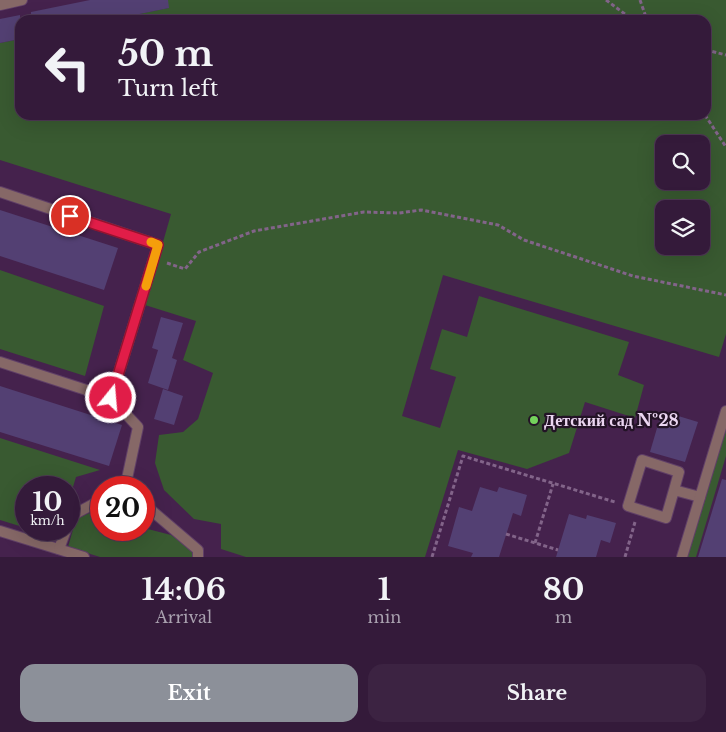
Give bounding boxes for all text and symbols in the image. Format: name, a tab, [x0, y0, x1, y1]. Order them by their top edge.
text: 50 m	[118, 32, 213, 75]
icon: left	[35, 35, 100, 100]
text: Turn left	[118, 75, 218, 102]
map controls	[655, 135, 710, 255]
button: search	[655, 135, 710, 190]
pin	[49, 195, 91, 237]
button: layers	[655, 200, 710, 255]
icon: arrive	[56, 202, 84, 230]
position arrow	[84, 371, 136, 423]
place label: Детский сад №28	[544, 410, 679, 430]
marker: Детский сад №28	[528, 414, 540, 426]
speed limit sign: 20	[90, 476, 155, 541]
text: 10	[33, 487, 62, 518]
text: km/h	[30, 513, 65, 528]
text: 14:06	[142, 571, 226, 608]
text: 1	[378, 571, 391, 608]
text: 80	[543, 571, 584, 608]
text: Arrival	[155, 607, 212, 627]
text: min	[368, 607, 401, 627]
text: m	[555, 607, 572, 627]
button: Exit	[20, 664, 358, 722]
button: Share	[368, 664, 706, 722]

